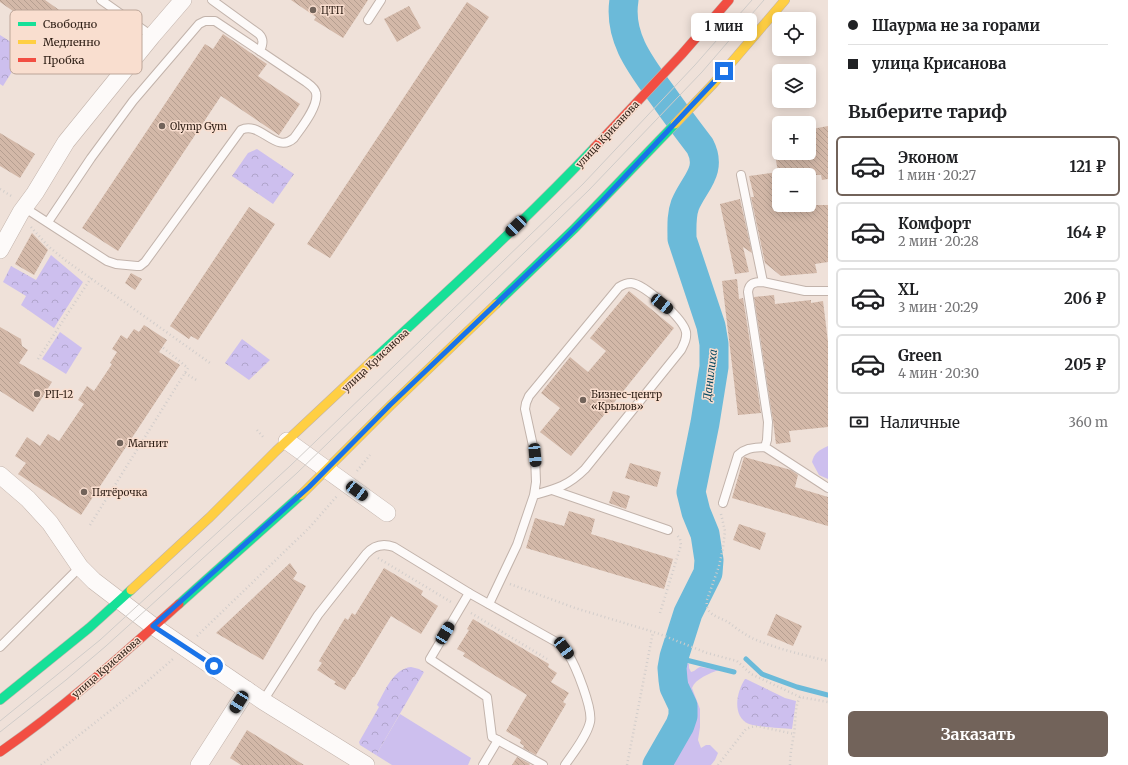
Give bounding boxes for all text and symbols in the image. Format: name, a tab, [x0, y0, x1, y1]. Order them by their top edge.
place label: ЦТП	[321, 4, 344, 17]
marker: ЦТП	[308, 5, 318, 15]
legend	[10, 10, 142, 74]
map controls	[772, 12, 816, 212]
button: locate	[772, 12, 816, 56]
callout: 1 мин	[691, 13, 757, 41]
text: Шаурма не за горами	[872, 16, 1040, 35]
text: Свободно	[43, 17, 98, 31]
text: 1 мин	[705, 18, 743, 35]
text: Медленно	[43, 35, 101, 49]
text: Пробка	[43, 53, 85, 67]
text: улица Крисанова	[872, 54, 1006, 73]
route end	[715, 62, 733, 80]
button: layers	[772, 64, 816, 108]
street label: улица Крисанова	[573, 98, 642, 171]
text: Выберите тариф	[848, 100, 1007, 123]
button: +	[772, 116, 816, 160]
place label: Olymp Gym	[170, 120, 227, 133]
marker: Olymp Gym	[157, 121, 167, 131]
icon: car	[850, 148, 886, 184]
text: Эконом	[898, 148, 958, 167]
text: 121 ₽	[1069, 157, 1106, 176]
text: 1 мин · 20:27	[898, 167, 976, 184]
button: −	[772, 168, 816, 212]
car	[503, 213, 529, 239]
icon: car	[850, 214, 886, 250]
text: Комфорт	[898, 214, 971, 233]
text: 164 ₽	[1066, 223, 1106, 242]
text: 2 мин · 20:28	[898, 233, 979, 250]
icon: car	[850, 280, 886, 316]
text: XL	[898, 280, 919, 299]
text: 206 ₽	[1064, 289, 1106, 308]
car	[649, 292, 675, 316]
text: 3 мин · 20:29	[898, 299, 978, 316]
street label: улица Крисанова	[339, 325, 412, 395]
icon: car	[850, 346, 886, 382]
text: Green	[898, 346, 942, 365]
water label: Данилиха	[700, 348, 720, 403]
text: 205 ₽	[1065, 355, 1106, 374]
text: 4 мин · 20:30	[898, 365, 979, 382]
place label: РП-12	[45, 388, 73, 401]
place label: Бизнес-центр «Крылов»	[591, 388, 662, 413]
marker: РП-12	[32, 389, 42, 399]
marker: Бизнес-центр «Крылов»	[578, 395, 588, 405]
icon: cash	[848, 411, 870, 433]
text: Наличные	[880, 413, 960, 432]
text: 360 m	[1069, 414, 1108, 431]
place label: Магнит	[128, 437, 168, 450]
marker: Магнит	[115, 438, 125, 448]
car	[528, 443, 542, 467]
car	[344, 479, 370, 503]
place label: Пятёрочка	[92, 486, 148, 499]
marker: Пятёрочка	[79, 487, 89, 497]
car	[434, 620, 456, 646]
street label: улица Крисанова	[69, 633, 144, 701]
car	[552, 635, 576, 661]
route start	[205, 657, 223, 675]
car	[228, 689, 250, 715]
button: Заказать	[848, 711, 1108, 757]

